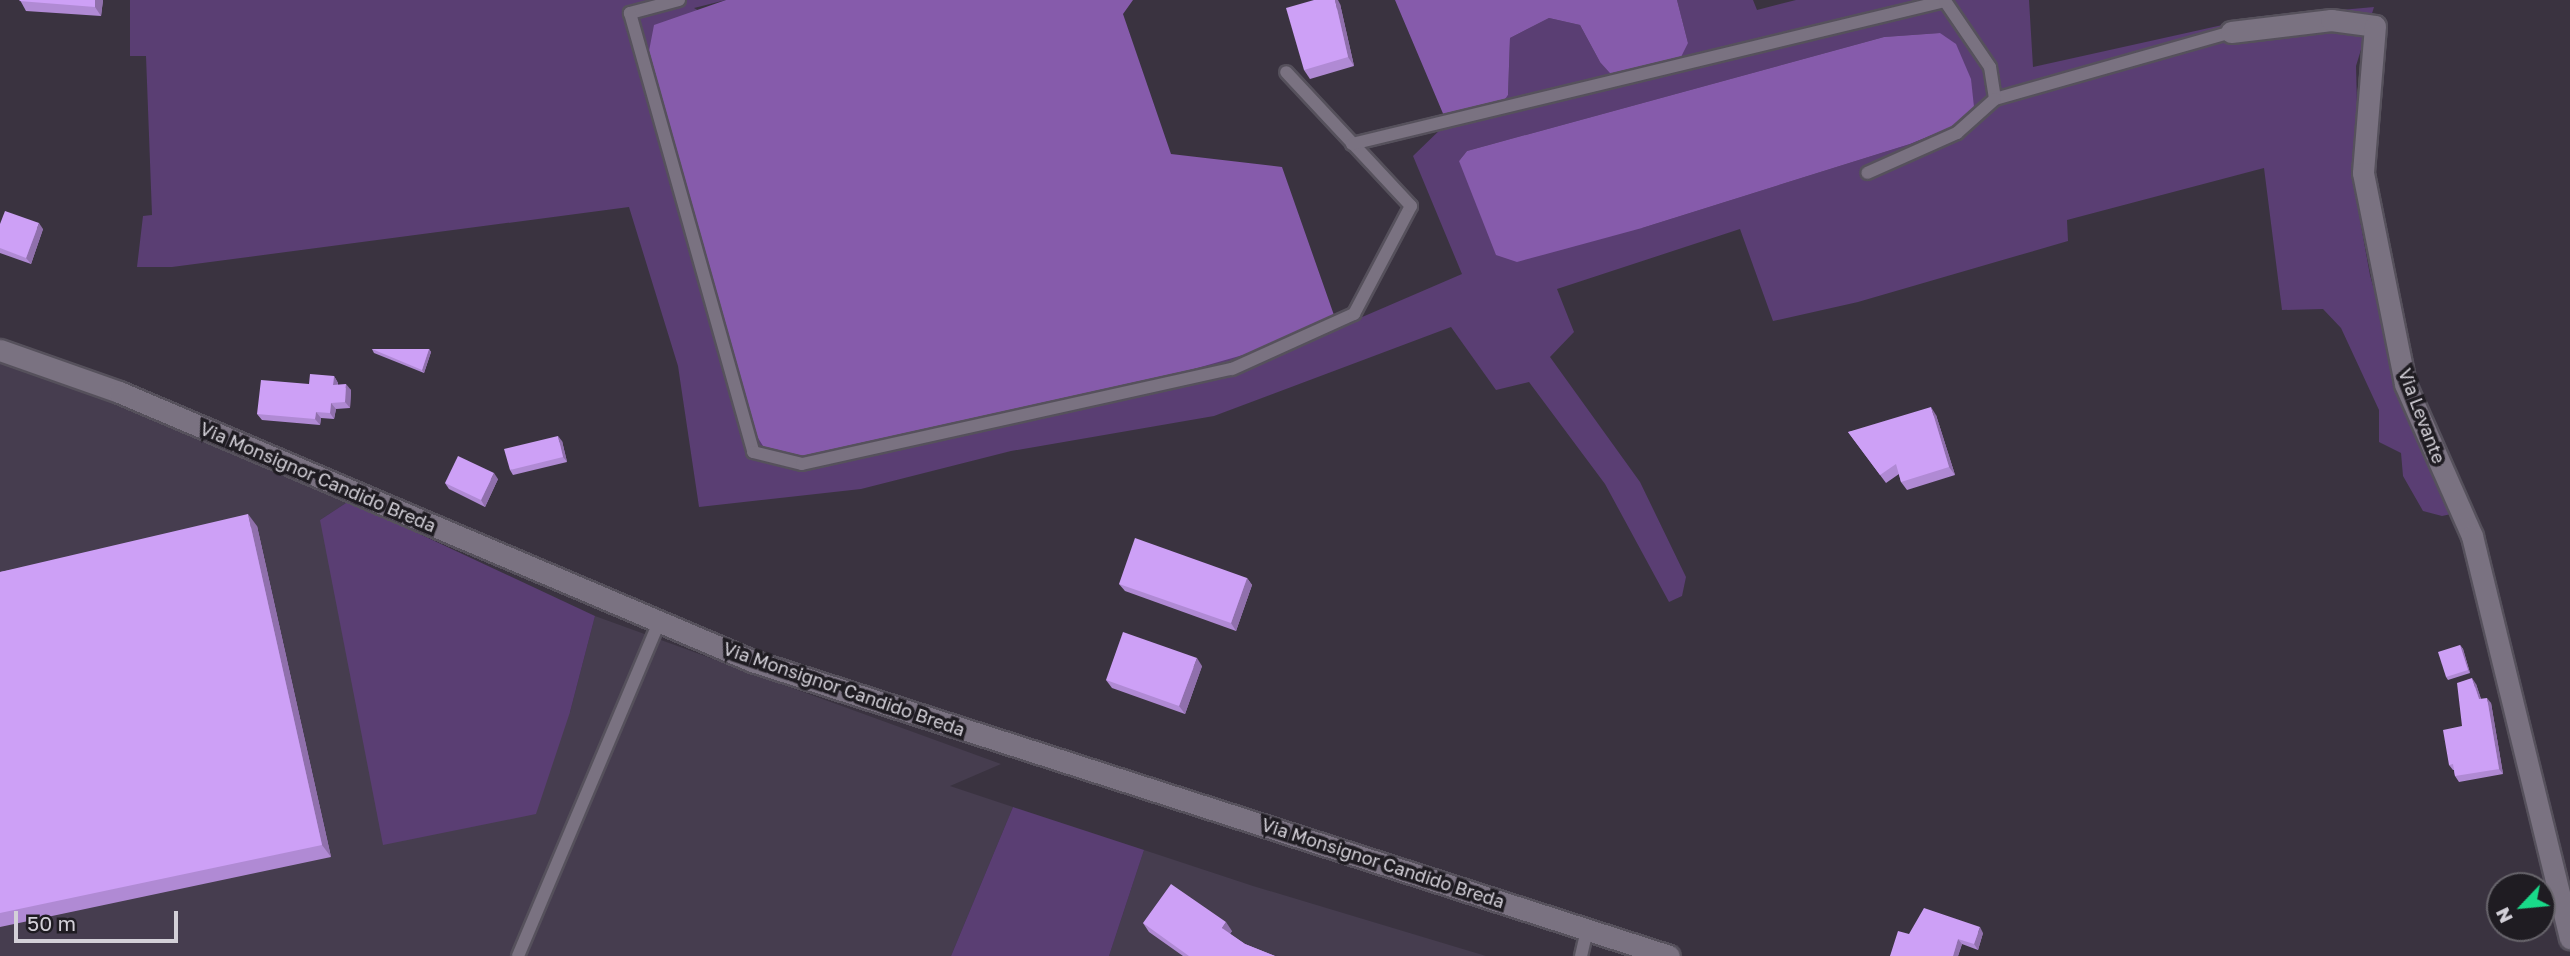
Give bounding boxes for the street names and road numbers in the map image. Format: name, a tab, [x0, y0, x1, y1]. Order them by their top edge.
street label: Via Levante	[2394, 365, 2450, 467]
street label: Via Monsignor Candido Breda	[197, 417, 439, 537]
street label: Via Monsignor Candido Breda	[720, 637, 968, 741]
street label: Via Monsignor Candido Breda	[1259, 813, 1507, 913]

